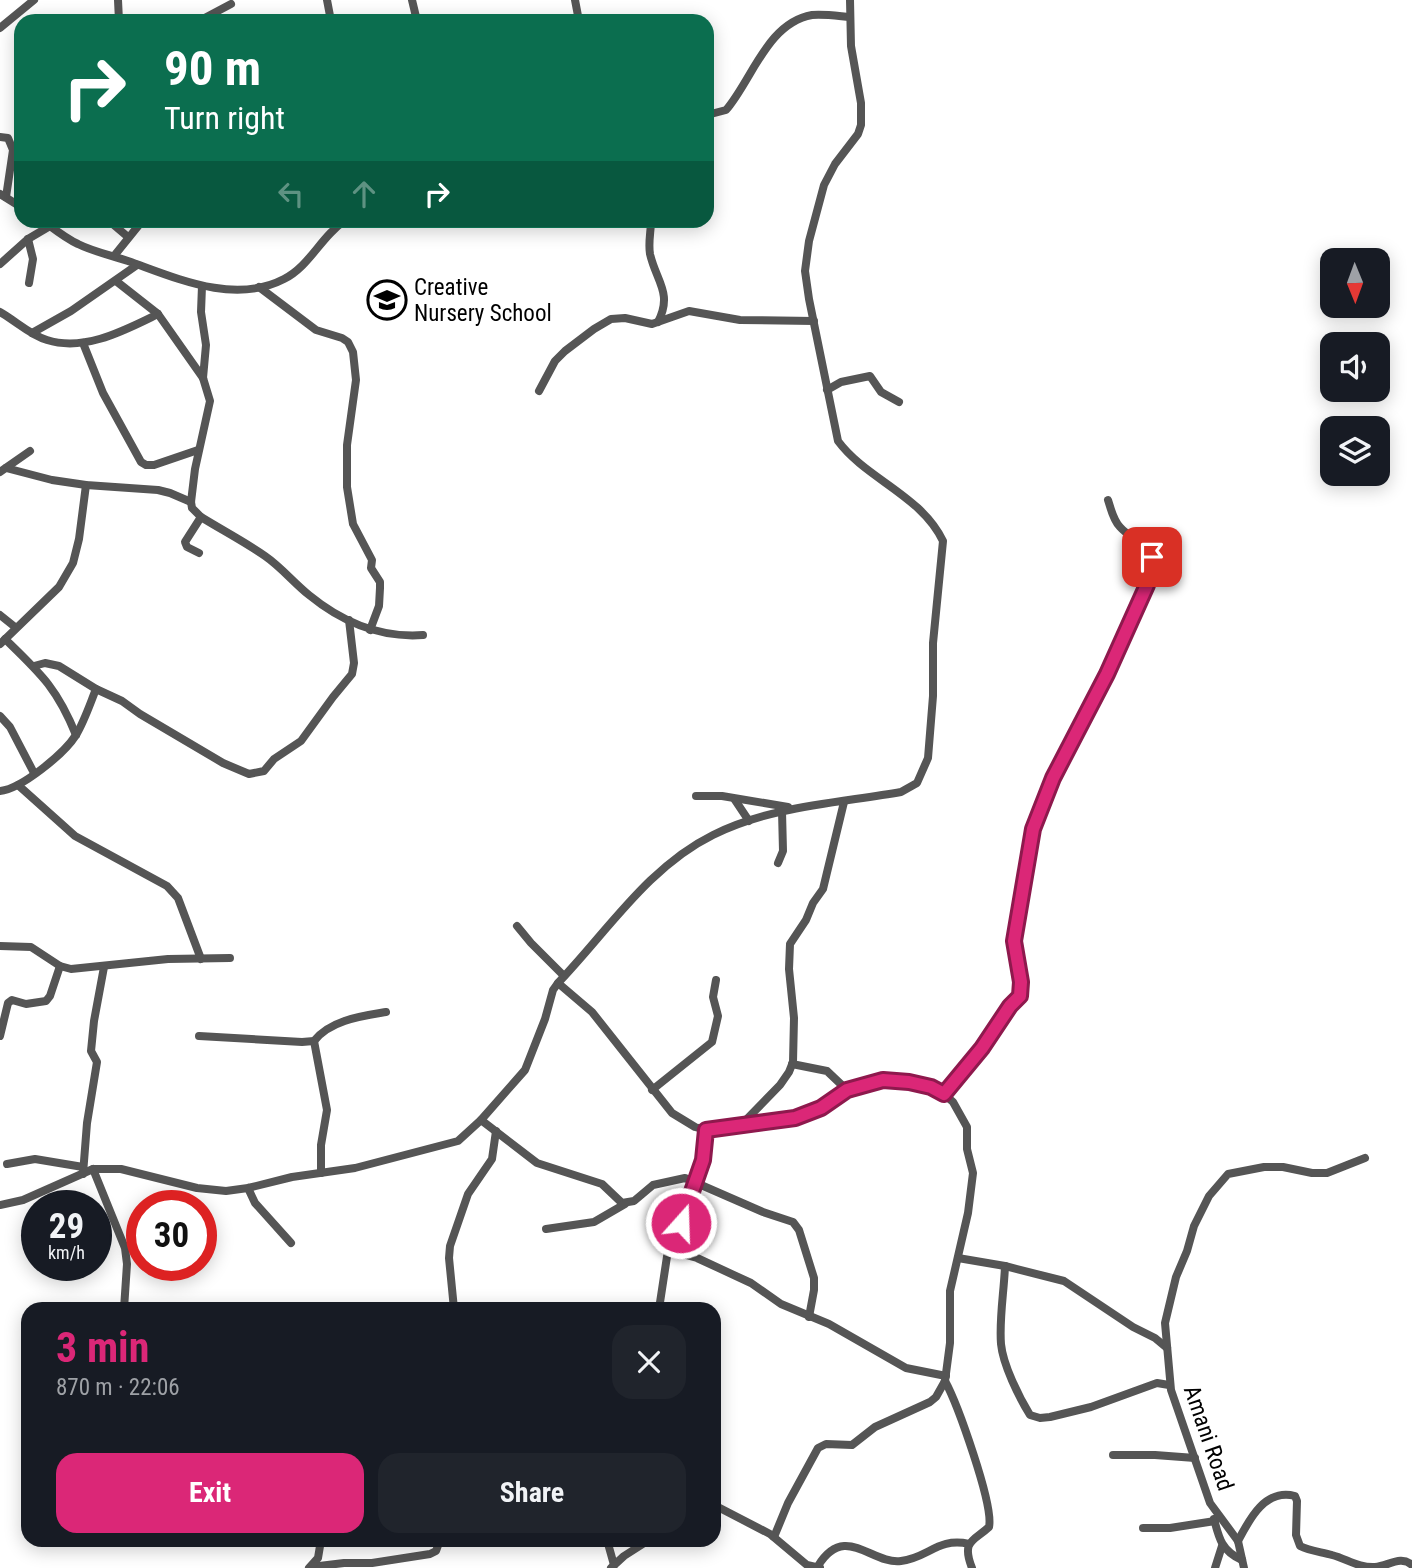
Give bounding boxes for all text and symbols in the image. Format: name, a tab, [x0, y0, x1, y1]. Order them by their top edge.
text: 90 m	[164, 40, 261, 97]
icon: right	[49, 42, 140, 133]
text: Turn right	[164, 99, 285, 137]
icon: left	[272, 175, 310, 213]
icon: ahead	[345, 175, 383, 213]
icon: right	[418, 175, 456, 213]
north arrow	[1320, 248, 1390, 318]
map controls	[1320, 248, 1390, 486]
place label: Creative Nursery School	[414, 274, 552, 327]
school or university icon: Creative Nursery School	[366, 279, 408, 321]
button: sound	[1320, 332, 1390, 402]
button: layers	[1320, 416, 1390, 486]
pin	[1122, 527, 1182, 587]
icon: arrive	[1133, 538, 1171, 576]
position arrow	[644, 1186, 718, 1260]
speed limit sign: 30	[126, 1190, 217, 1281]
text: 29	[49, 1206, 84, 1247]
text: km/h	[48, 1242, 85, 1263]
text: 3 min	[56, 1323, 149, 1372]
button: close	[612, 1325, 686, 1399]
text: 870 m · 22:06	[56, 1374, 180, 1401]
street label: Amani Road	[1178, 1382, 1239, 1494]
button: Exit	[56, 1453, 364, 1533]
button: Share	[378, 1453, 686, 1533]

